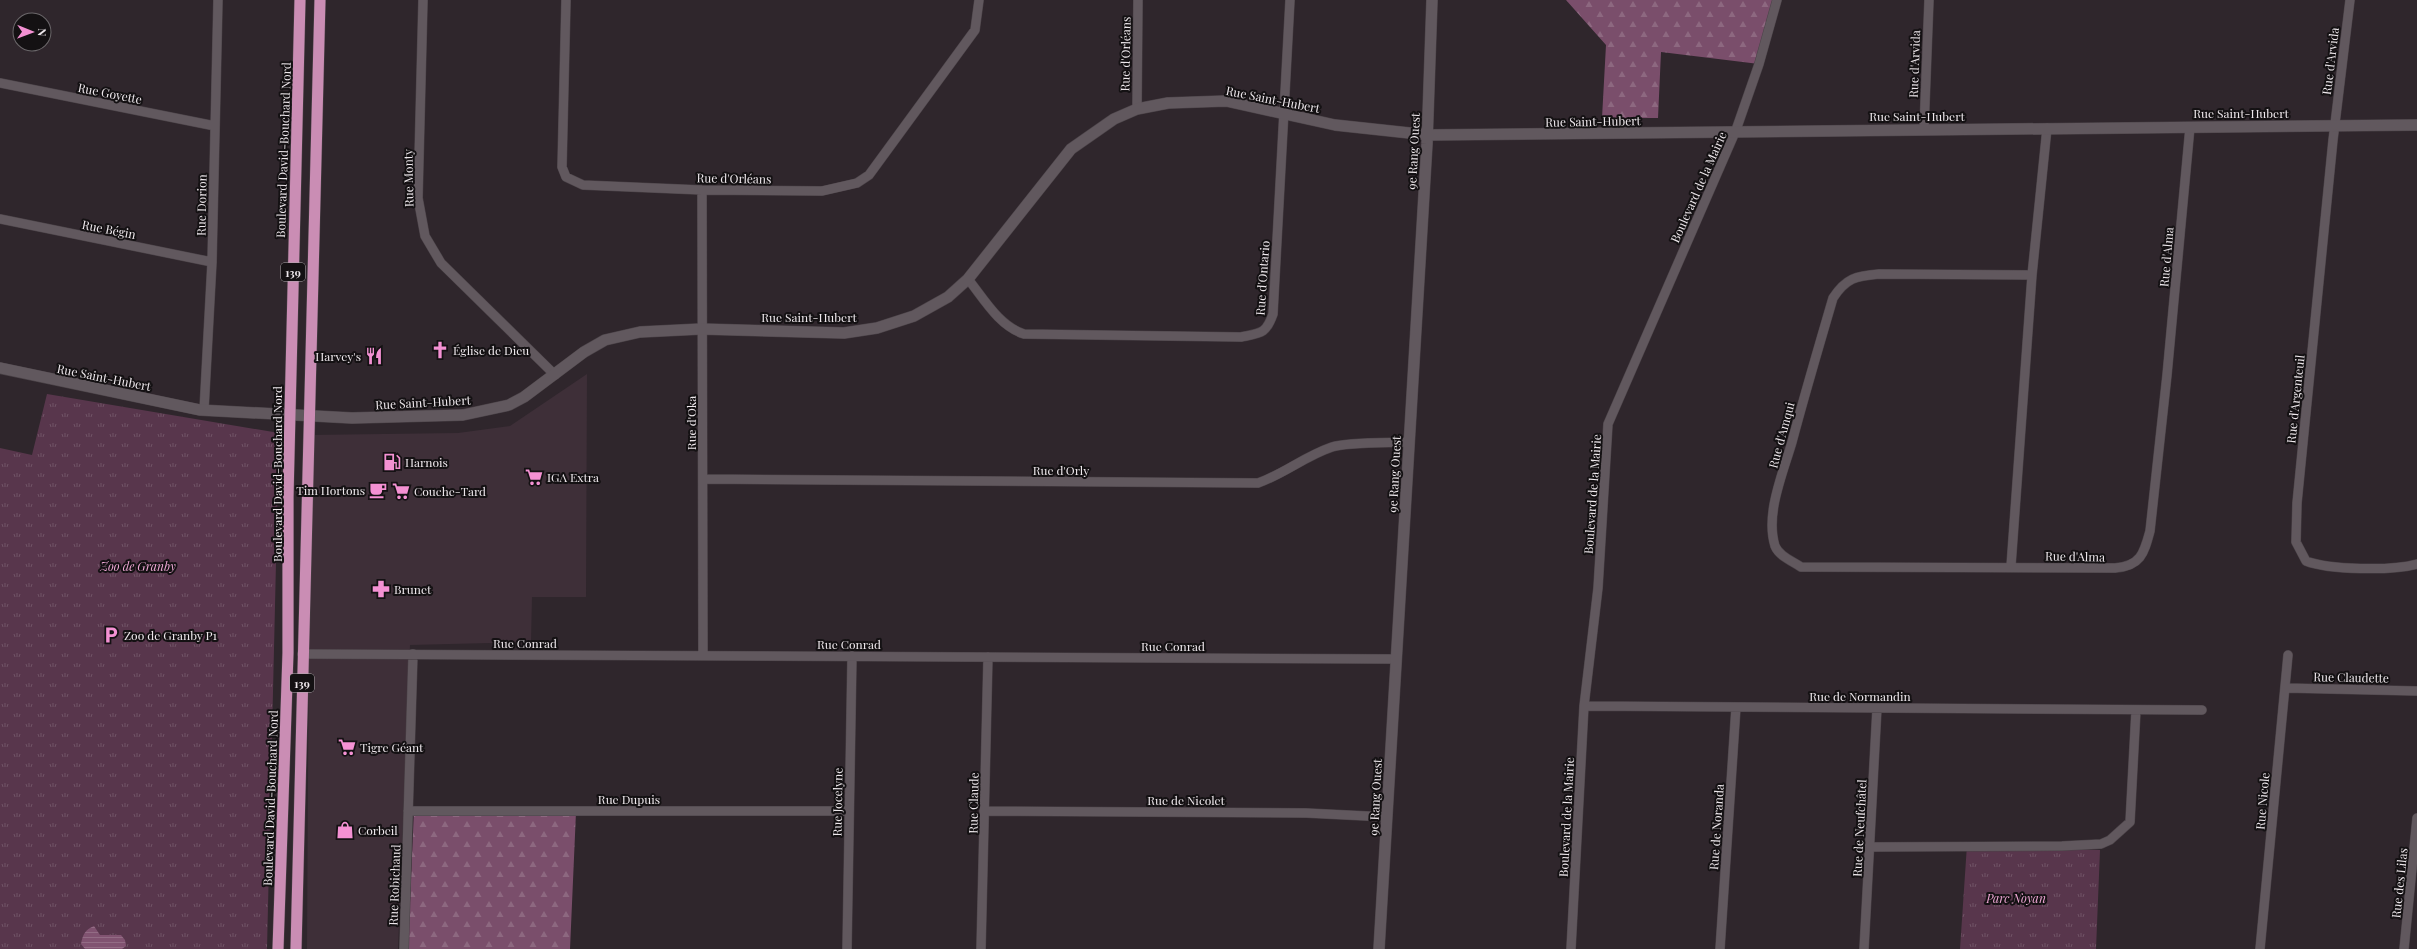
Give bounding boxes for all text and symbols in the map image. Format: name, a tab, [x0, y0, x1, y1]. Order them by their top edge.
north arrow	[12, 12, 52, 52]
street label: Rue d'Orléans	[1116, 16, 1134, 92]
street label: Rue d'Arvida	[2318, 26, 2342, 96]
text: N	[35, 28, 50, 36]
street label: Rue d'Arvida	[1905, 30, 1923, 98]
street label: Boulevard David-Bouchard Nord	[272, 62, 294, 238]
street label: Rue Goyette	[77, 79, 143, 107]
street label: Rue Saint-Hubert	[1225, 82, 1322, 116]
street label: Rue Saint-Hubert	[2193, 105, 2290, 121]
street label: Rue Saint-Hubert	[1869, 108, 1966, 124]
street label: 9e Rang Ouest	[1403, 111, 1423, 190]
street label: Rue Saint-Hubert	[1545, 112, 1642, 130]
street label: Boulevard de la Mairie	[1666, 129, 1730, 245]
street label: Rue Monty	[399, 149, 417, 207]
street label: Rue d'Orléans	[696, 169, 772, 187]
street label: Rue Dorion	[192, 174, 210, 236]
street label: Rue Bégin	[81, 216, 137, 242]
street label: Rue d'Alma	[2155, 226, 2177, 288]
street label: Rue d'Ontario	[1251, 240, 1273, 316]
road number: 139	[281, 263, 305, 281]
street label: Rue Saint-Hubert	[761, 309, 858, 325]
church icon: Église de Dieu	[430, 340, 450, 360]
place label: Église de Dieu	[453, 342, 529, 358]
restaurant icon: Harvey's	[364, 346, 384, 366]
place label: Harvey's	[315, 348, 361, 364]
street label: Rue d'Argenteuil	[2282, 353, 2308, 444]
street label: Rue Saint-Hubert	[56, 360, 153, 394]
street label: Boulevard David-Bouchard Nord	[269, 386, 285, 562]
street label: Rue Saint-Hubert	[375, 391, 472, 412]
street label: Rue d'Oka	[683, 396, 699, 450]
street label: Rue d'Amqui	[1764, 400, 1798, 470]
street label: 9e Rang Ouest	[1384, 434, 1404, 513]
street label: Boulevard de la Mairie	[1580, 434, 1604, 554]
fuel station icon: Harnois	[382, 452, 402, 472]
place label: Harnois	[405, 454, 448, 470]
street label: Rue d'Orly	[1033, 462, 1089, 478]
supermarket icon: IGA Extra	[524, 467, 544, 487]
place label: IGA Extra	[547, 469, 599, 485]
cafe icon: Tim Hortons	[368, 480, 388, 500]
supermarket icon: Couche-Tard	[391, 481, 411, 501]
place label: Tim Hortons	[296, 482, 365, 498]
place label: Couche-Tard	[414, 483, 486, 499]
street label: Rue d'Alma	[2045, 547, 2105, 565]
park label: Zoo de Granby	[99, 558, 176, 574]
pharmacy icon: Brunet	[371, 579, 391, 599]
place label: Brunet	[394, 581, 432, 597]
parking icon: Zoo de Granby P1	[101, 625, 121, 645]
place label: Zoo de Granby P1	[124, 627, 218, 643]
street label: Rue Conrad	[493, 635, 557, 651]
street label: Rue Conrad	[817, 636, 881, 652]
street label: Rue Conrad	[1141, 638, 1205, 654]
street label: Rue Claudette	[2313, 668, 2389, 686]
road number: 139	[290, 674, 314, 692]
street label: Rue de Normandin	[1809, 688, 1911, 704]
street label: Boulevard David-Bouchard Nord	[259, 710, 281, 886]
supermarket icon: Tigre Géant	[337, 737, 357, 757]
place label: Tigre Géant	[360, 739, 424, 755]
street label: 9e Rang Ouest	[1365, 757, 1385, 836]
street label: Boulevard de la Mairie	[1555, 757, 1577, 877]
street label: Rue Jocelyne	[828, 768, 846, 836]
street label: Rue Claude	[964, 772, 982, 834]
street label: Rue Nicole	[2252, 772, 2272, 830]
street label: Rue de Neufchâtel	[1848, 778, 1870, 877]
street label: Rue de Noranda	[1705, 783, 1727, 871]
street label: Rue Dupuis	[598, 791, 660, 807]
street label: Rue de Nicolet	[1147, 792, 1226, 808]
shop icon: Corbeil	[335, 820, 355, 840]
place label: Corbeil	[358, 822, 398, 838]
street label: Rue Robichaud	[385, 844, 403, 926]
street label: Rue des Lilas	[2387, 847, 2411, 919]
park label: Parc Noyan	[1985, 890, 2046, 906]

